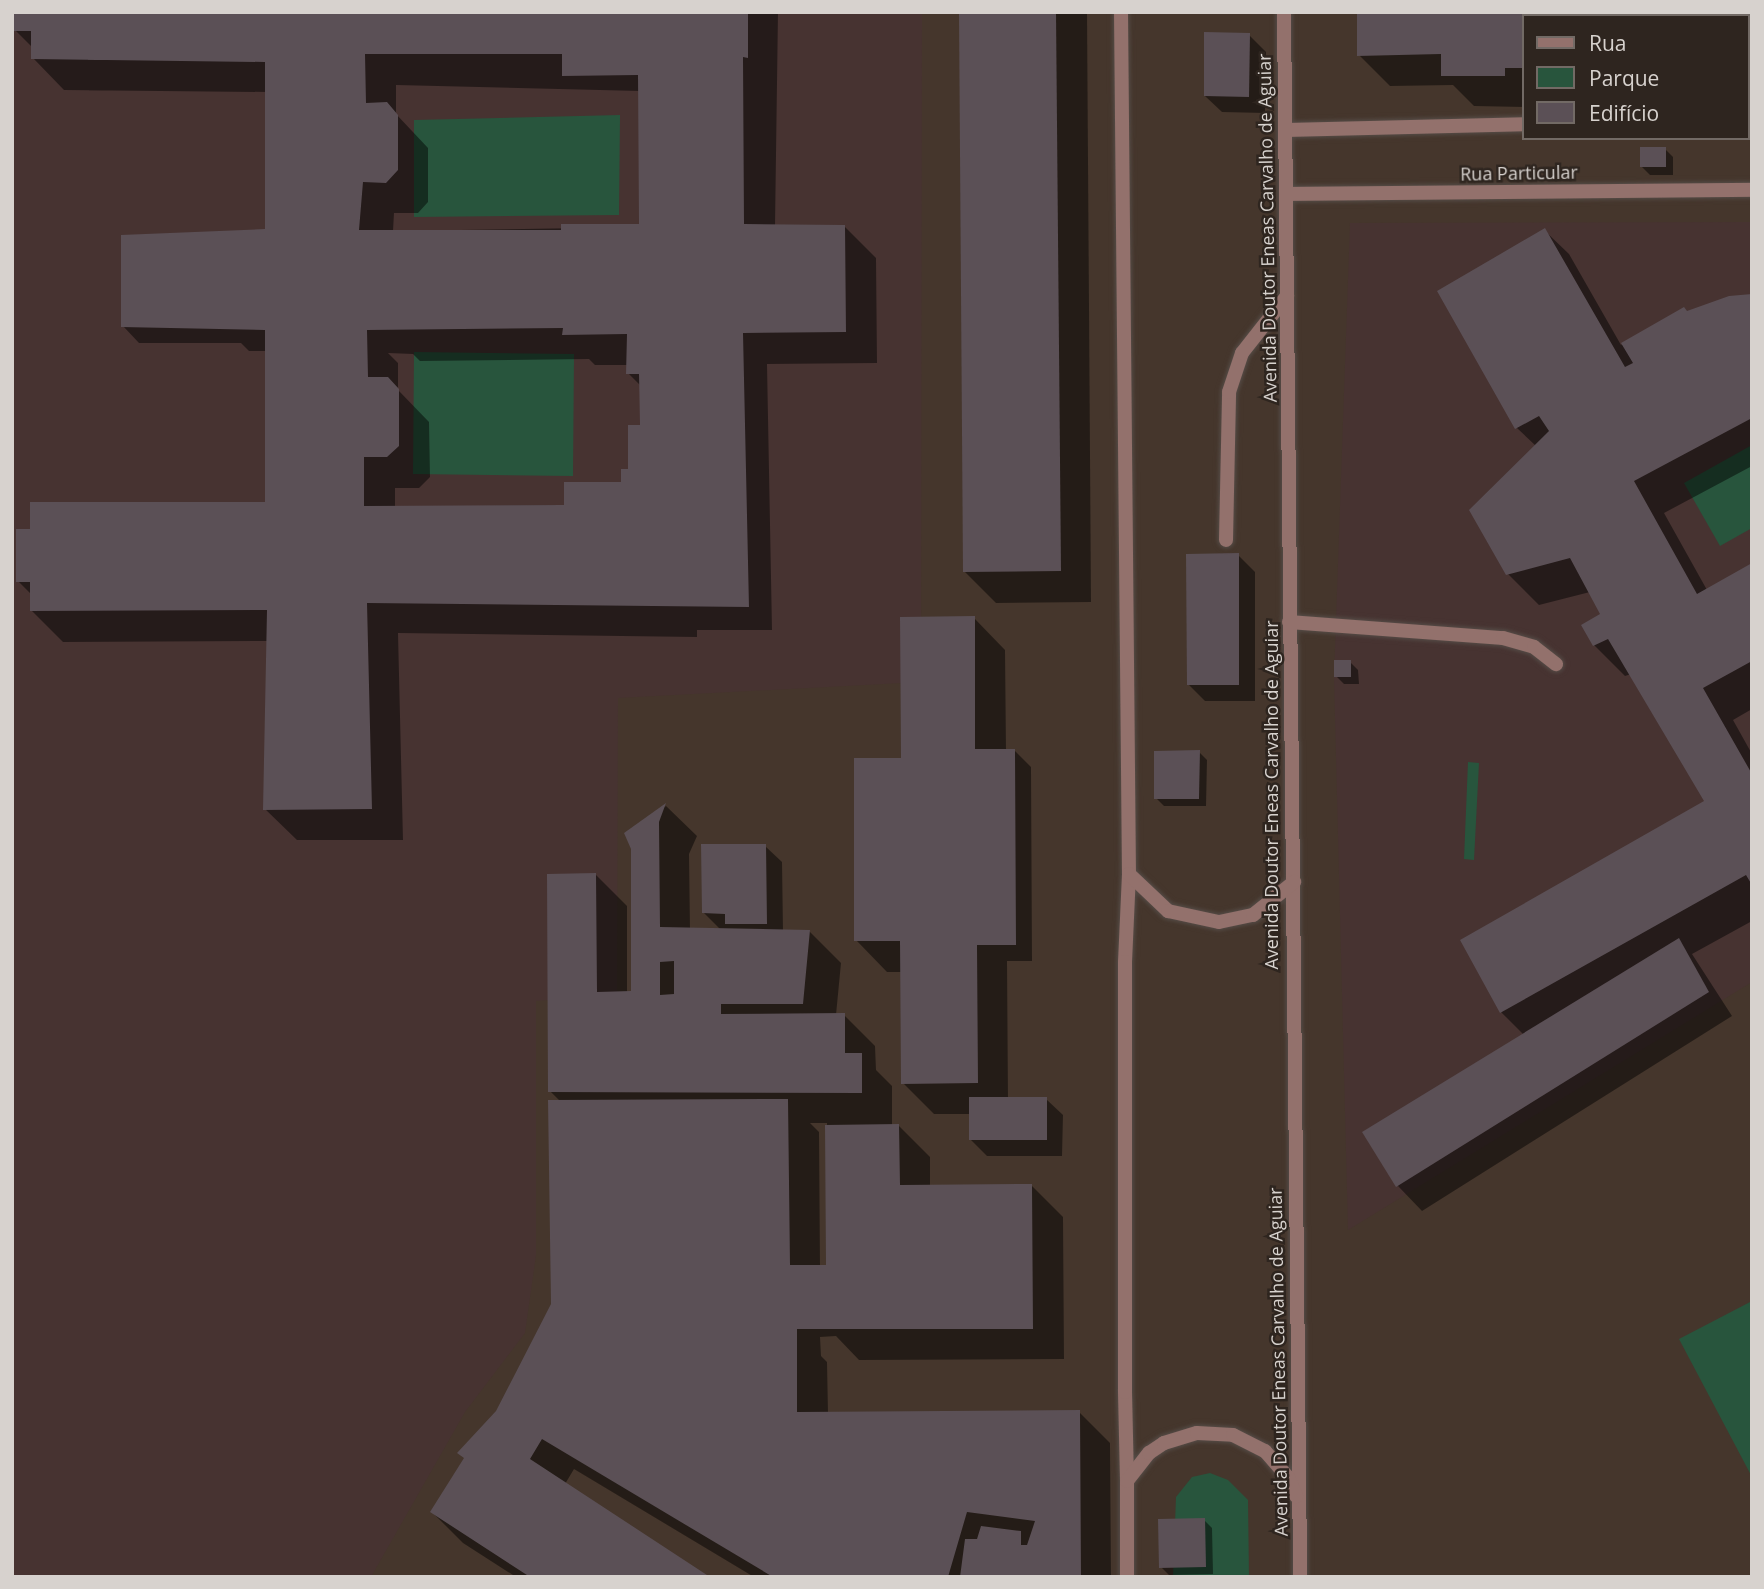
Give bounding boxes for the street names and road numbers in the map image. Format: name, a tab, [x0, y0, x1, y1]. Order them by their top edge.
street label: Avenida Doutor Eneas Carvalho de Aguiar	[1253, 53, 1281, 403]
street label: Rua Particular	[1460, 161, 1578, 185]
street label: Avenida Doutor Eneas Carvalho de Aguiar	[1260, 620, 1282, 970]
street label: Avenida Doutor Eneas Carvalho de Aguiar	[1264, 1187, 1292, 1537]

